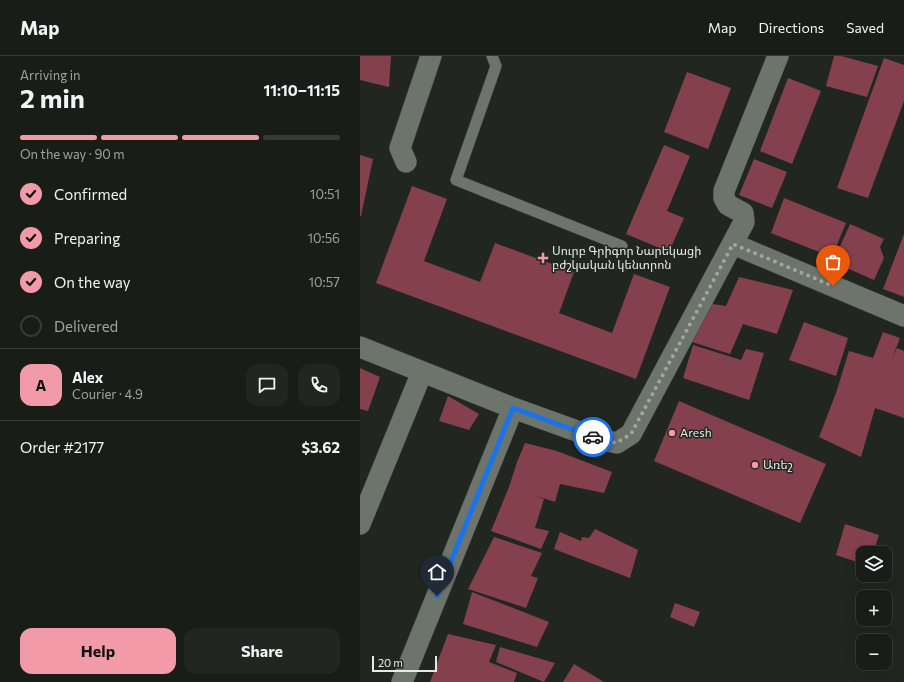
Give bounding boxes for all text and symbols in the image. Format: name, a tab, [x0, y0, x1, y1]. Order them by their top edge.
text: Map	[20, 16, 59, 39]
text: Map	[708, 19, 737, 36]
text: Directions	[759, 19, 824, 36]
text: Saved	[846, 19, 884, 36]
text: Arriving in	[20, 67, 80, 83]
text: 11:10–11:15	[263, 81, 340, 99]
text: 2 min	[20, 82, 85, 113]
text: On the way · 90 m	[20, 146, 125, 162]
icon: check	[20, 183, 42, 205]
text: Confirmed	[54, 185, 127, 203]
text: 10:51	[310, 186, 340, 202]
icon: check	[20, 227, 42, 249]
text: Preparing	[54, 229, 120, 247]
text: 10:56	[308, 230, 340, 246]
place label: Սուրբ Գրիգոր Նարեկացի բժշկական կենտրոն	[552, 243, 701, 272]
pin	[816, 245, 850, 286]
icon: bag	[822, 251, 844, 273]
marker: Սուրբ Գրիգոր Նարեկացի բժշկական կենտրոն	[537, 252, 549, 264]
icon: check	[20, 271, 42, 293]
text: On the way	[54, 273, 131, 291]
text: 10:57	[309, 274, 340, 290]
text: Delivered	[54, 317, 118, 335]
button: chat	[246, 364, 288, 406]
button: phone	[298, 364, 340, 406]
text: Alex	[72, 368, 103, 386]
text: A	[36, 376, 46, 394]
text: Courier · 4.9	[72, 386, 143, 402]
courier	[573, 417, 613, 457]
place label: Aresh	[680, 425, 712, 439]
icon: car	[582, 426, 604, 448]
marker: Aresh	[667, 428, 677, 438]
text: Order #2177	[20, 438, 104, 456]
text: $3.62	[301, 438, 340, 456]
place label: Առեշ	[763, 457, 793, 472]
marker: Առեշ	[750, 460, 760, 470]
map controls	[856, 546, 892, 670]
button: layers	[856, 546, 892, 582]
pin	[420, 555, 454, 596]
icon: home	[426, 561, 448, 583]
button: +	[856, 590, 892, 626]
button: Help	[20, 628, 176, 674]
button: Share	[184, 628, 340, 674]
button: −	[856, 634, 892, 670]
scale bar	[372, 654, 437, 673]
text: 20 m	[378, 656, 403, 669]

